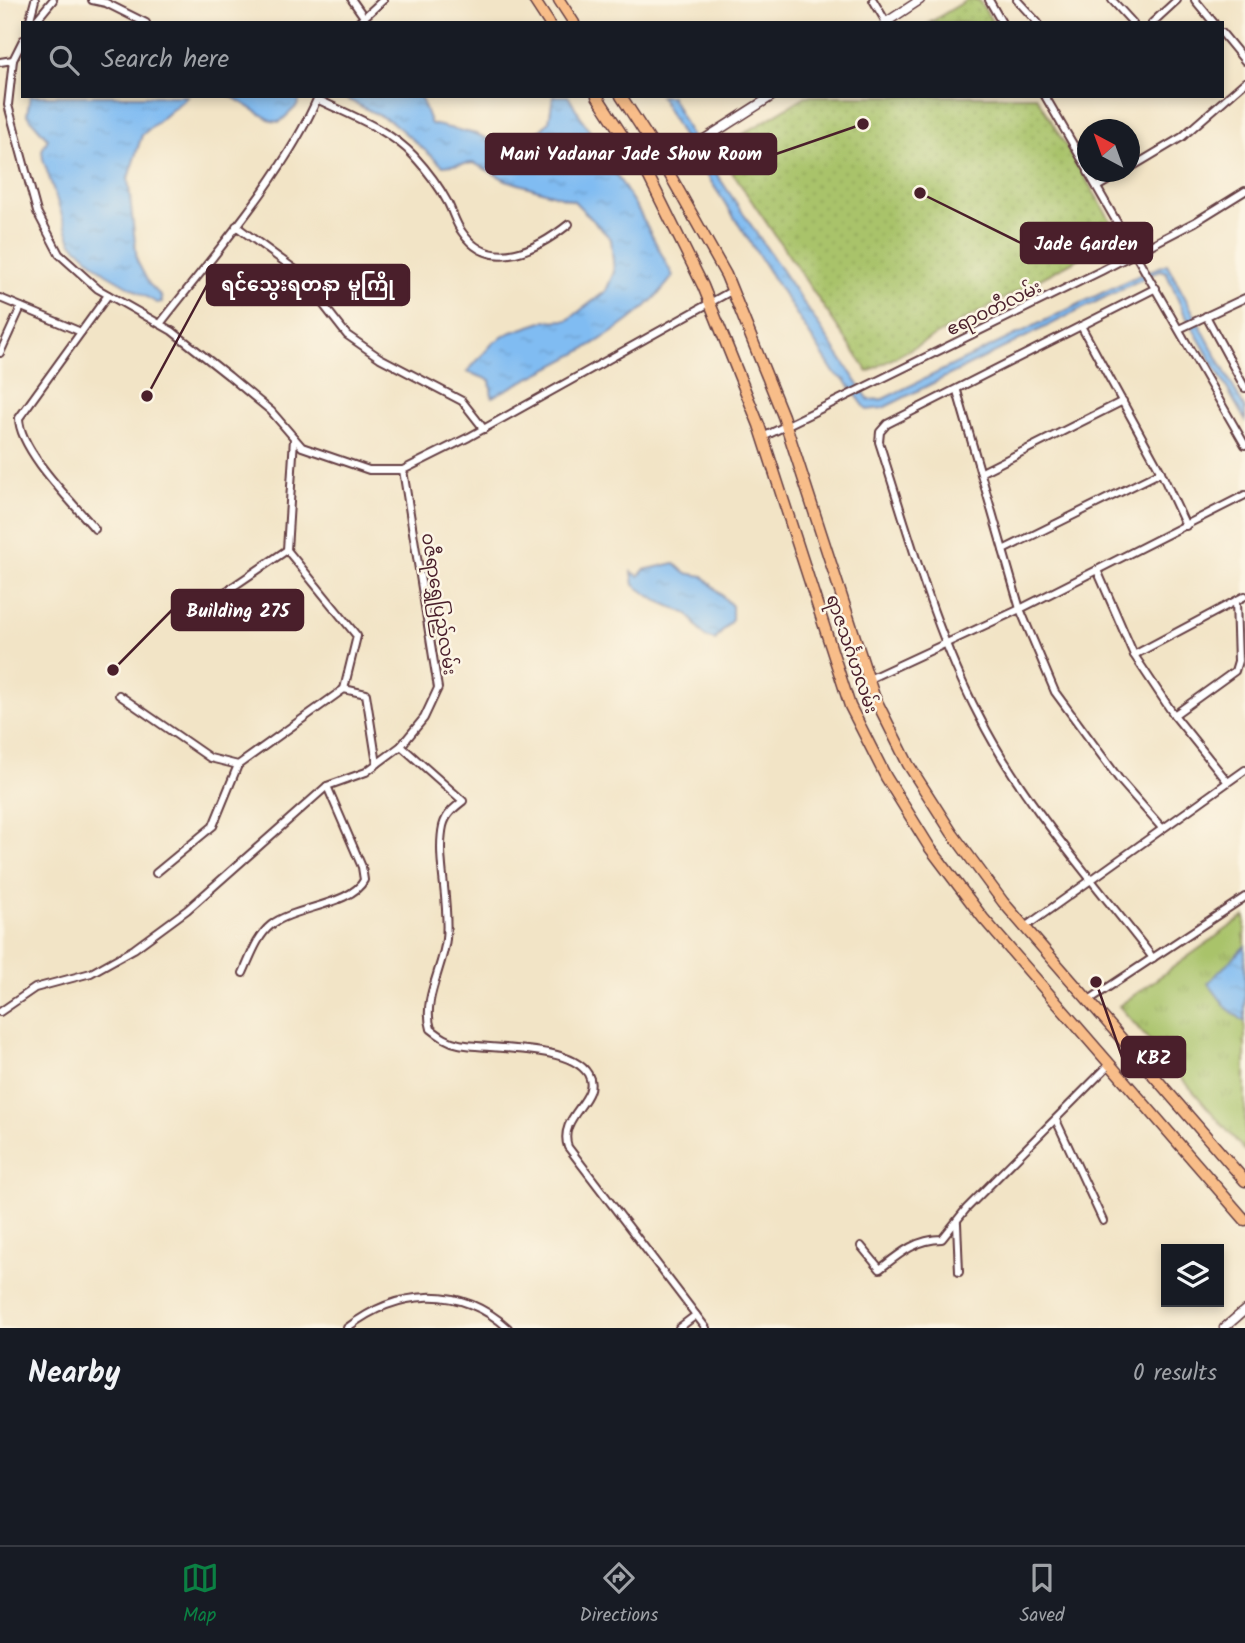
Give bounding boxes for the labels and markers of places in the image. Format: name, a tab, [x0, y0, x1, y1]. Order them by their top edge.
callout: Mani Yadanar Jade Show Room	[486, 134, 776, 174]
callout: Jade Garden	[1021, 223, 1152, 263]
callout: ရင်သွေးရတနာ မူကြို	[207, 265, 409, 305]
callout: Building 275	[172, 590, 303, 630]
callout: KBZ	[1122, 1037, 1185, 1077]

